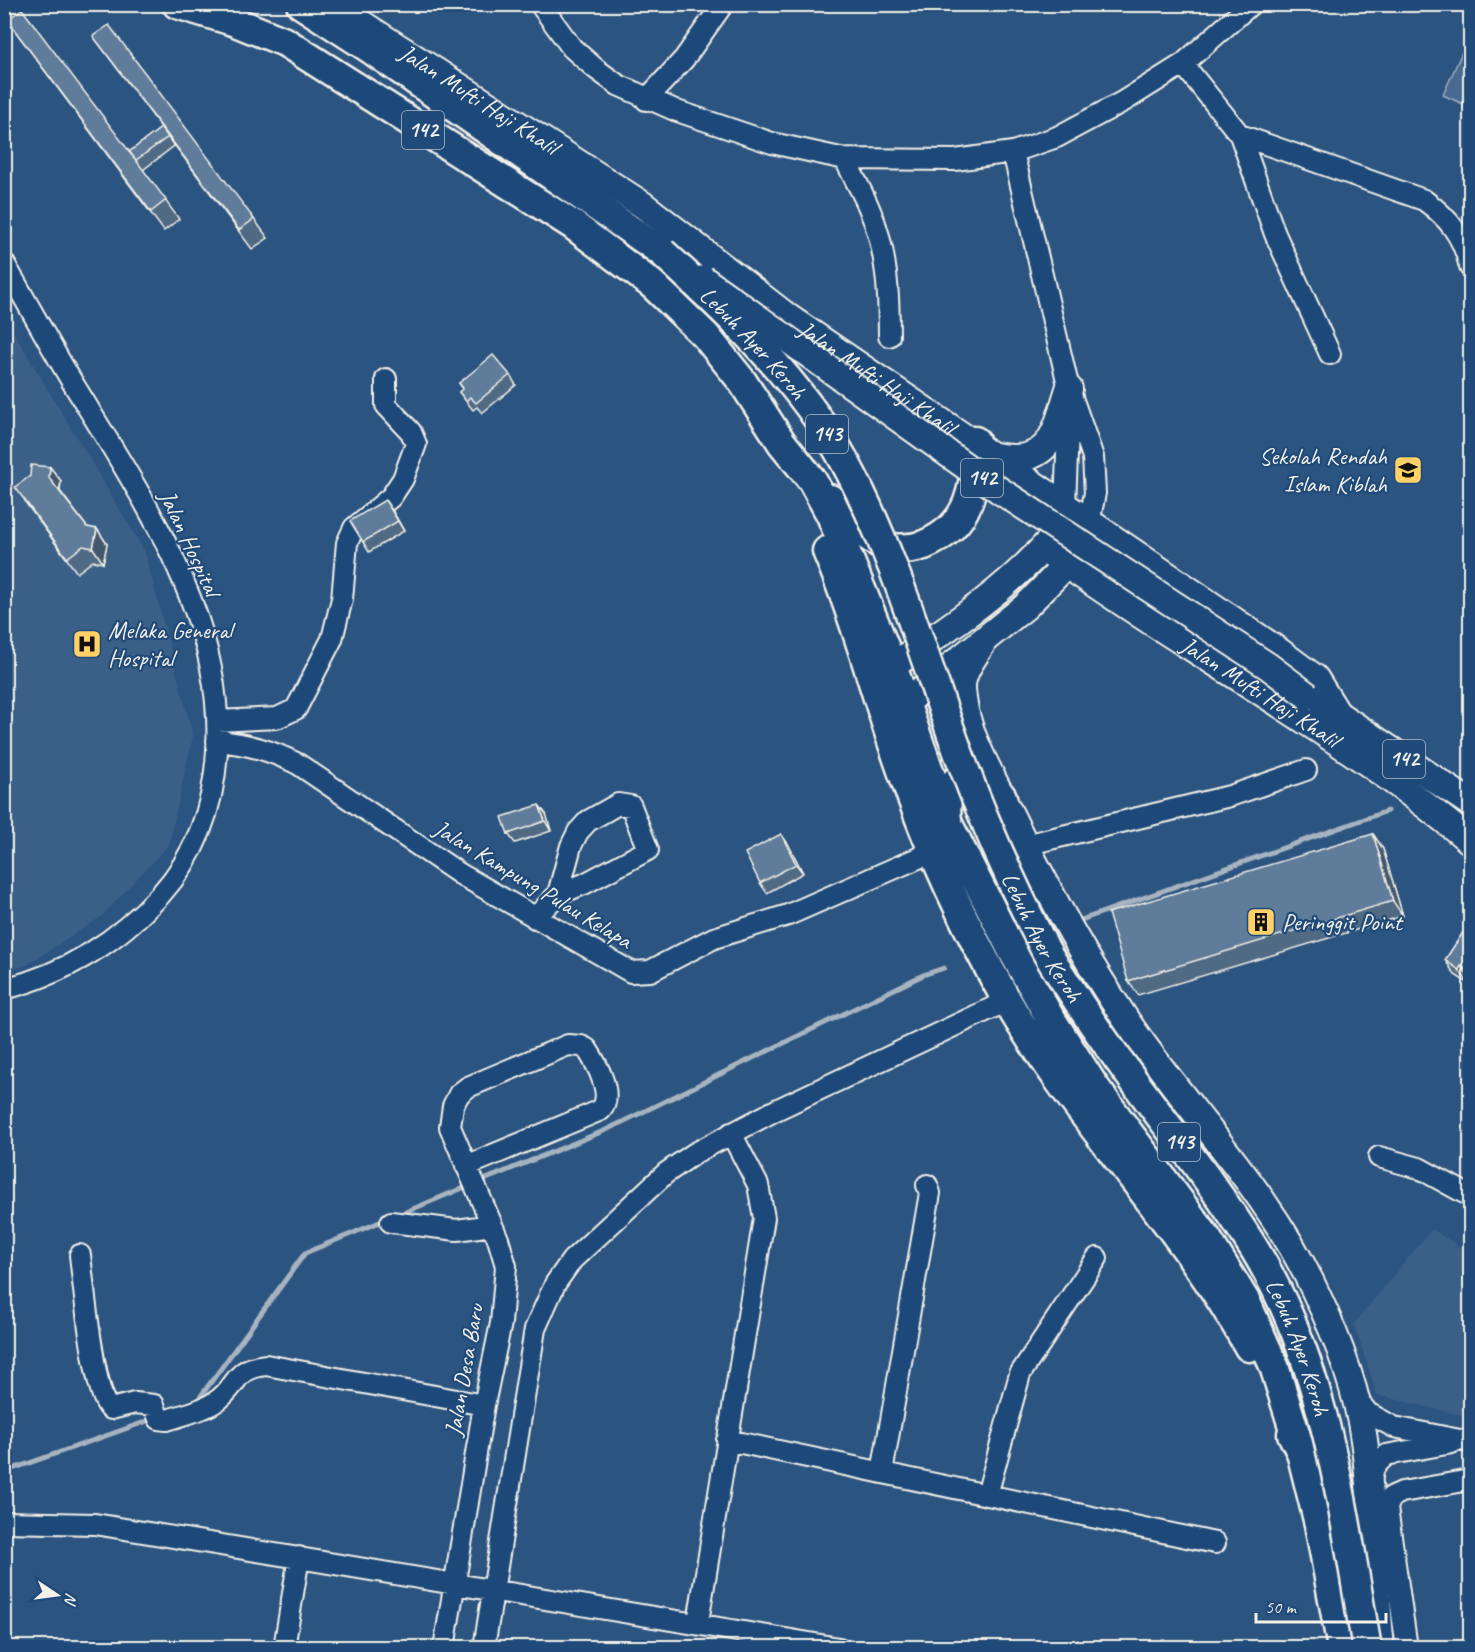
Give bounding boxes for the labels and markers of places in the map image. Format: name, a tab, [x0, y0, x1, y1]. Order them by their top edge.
place label: Sekolah Rendah Islam Kiblah	[1259, 441, 1388, 499]
school or university icon: Sekolah Rendah Islam Kiblah	[1392, 454, 1424, 486]
place label: Melaka General Hospital	[108, 615, 236, 673]
hospital icon: Melaka General Hospital	[71, 628, 103, 660]
building icon: Peringgit Point	[1245, 906, 1277, 938]
place label: Peringgit Point	[1282, 907, 1404, 937]

